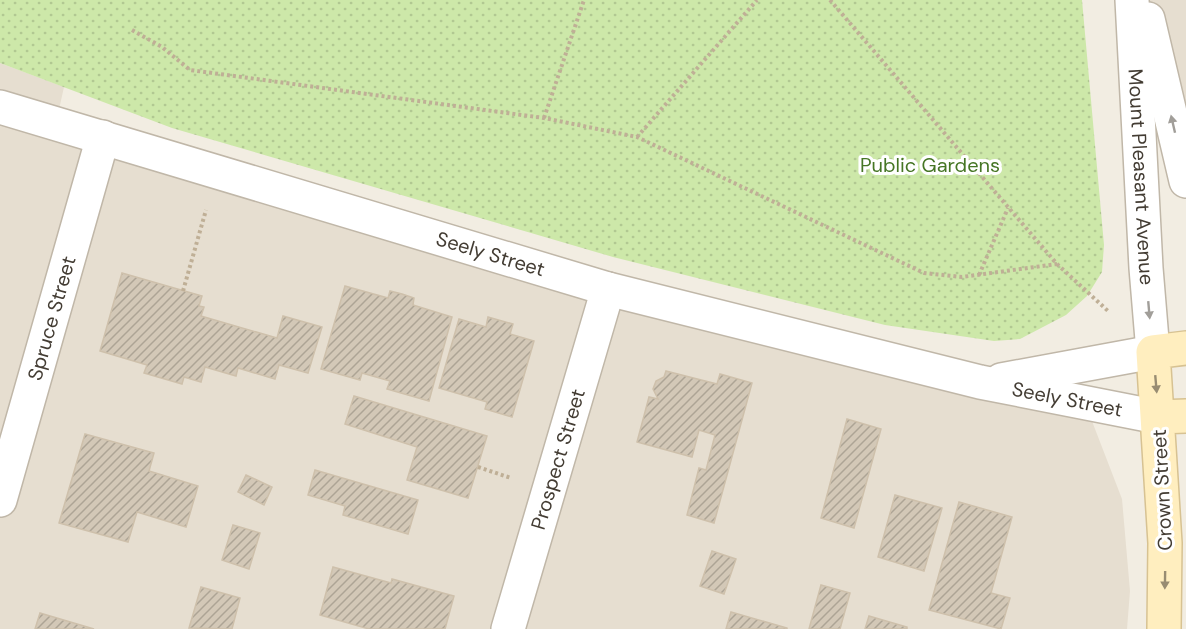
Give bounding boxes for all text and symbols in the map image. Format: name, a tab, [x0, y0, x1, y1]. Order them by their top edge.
street label: Mount Pleasant Avenue	[1123, 68, 1160, 286]
one-way arrow	[1167, 115, 1177, 133]
park label: Public Gardens	[860, 152, 1000, 178]
street label: Seely Street	[433, 225, 548, 282]
street label: Spruce Street	[22, 253, 82, 383]
one-way arrow	[1144, 301, 1154, 320]
one-way arrow	[1151, 375, 1160, 394]
street label: Seely Street	[1010, 376, 1125, 423]
street label: Prospect Street	[525, 386, 591, 533]
street label: Crown Street	[1146, 428, 1178, 551]
one-way arrow	[1160, 570, 1169, 589]

